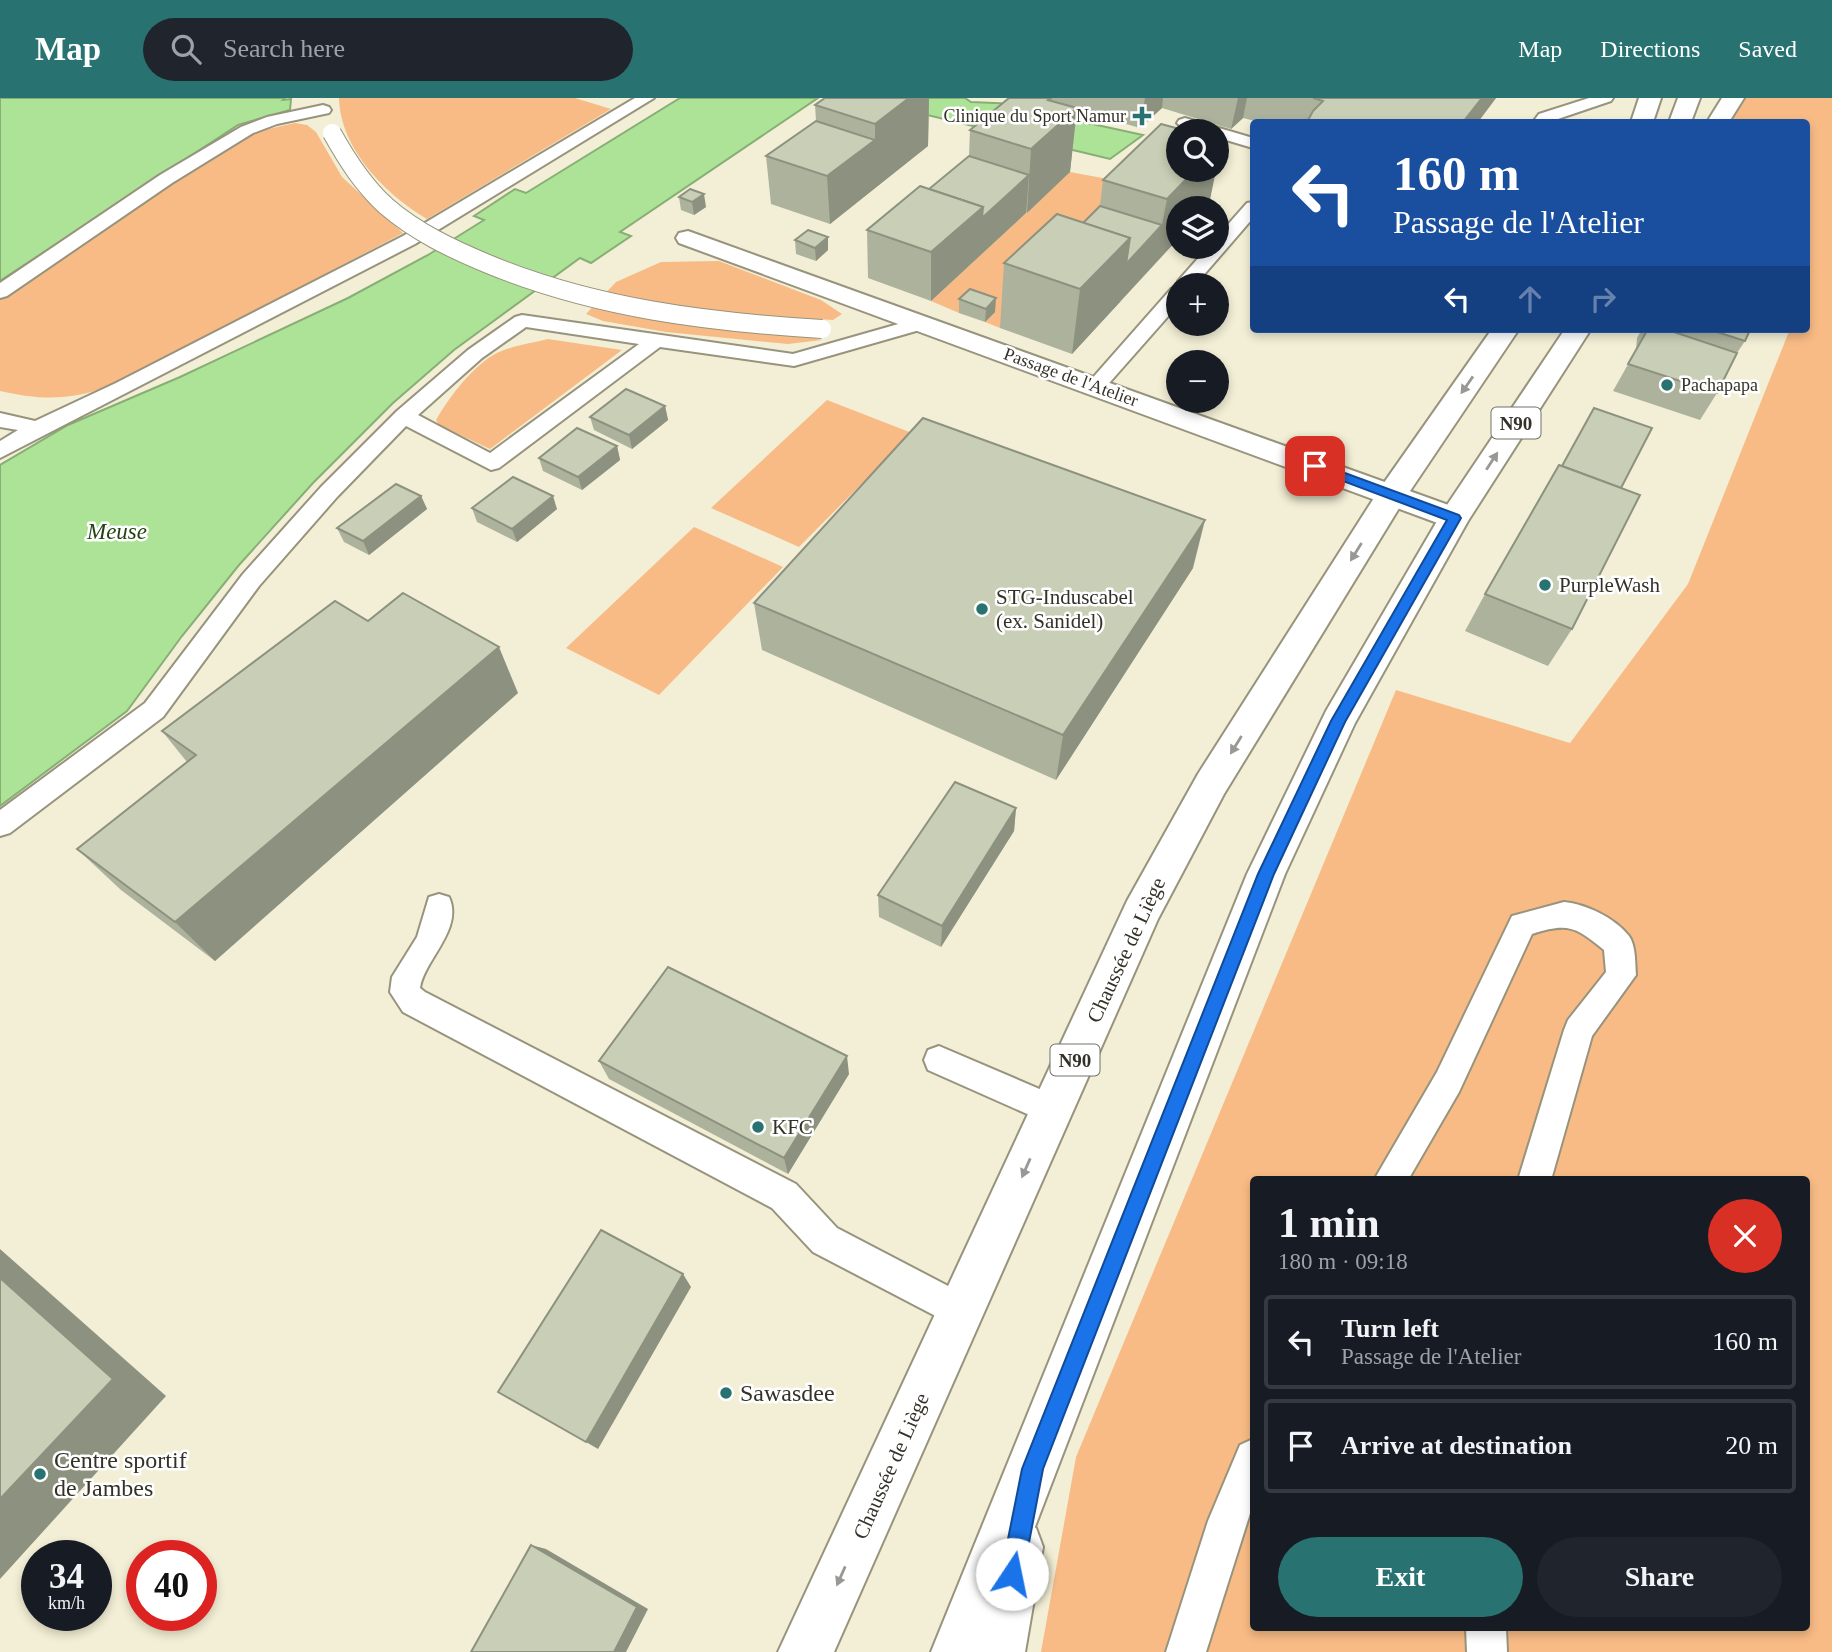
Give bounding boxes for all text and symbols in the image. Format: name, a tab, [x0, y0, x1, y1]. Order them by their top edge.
search box	[143, 18, 633, 81]
icon: search	[167, 30, 205, 68]
text: Map	[35, 31, 101, 67]
text: Search here	[223, 34, 345, 63]
text: Map	[1518, 36, 1562, 62]
text: Directions	[1600, 36, 1700, 62]
text: Saved	[1738, 36, 1797, 62]
place label: Clinique du Sport Namur	[944, 106, 1126, 126]
marker: Clinique du Sport Namur	[1132, 106, 1152, 126]
map controls	[1166, 119, 1229, 413]
button: search	[1166, 119, 1229, 182]
text: 160 m	[1393, 146, 1520, 201]
icon: left	[1278, 147, 1369, 238]
button: layers	[1166, 196, 1229, 259]
text: Passage de l'Atelier	[1393, 204, 1644, 240]
button: +	[1166, 273, 1229, 336]
icon: left	[1438, 280, 1476, 318]
icon: ahead	[1511, 280, 1549, 318]
icon: right	[1584, 280, 1622, 318]
street label: Passage de l'Atelier	[1001, 343, 1141, 411]
button: −	[1166, 350, 1229, 413]
place label: Pachapapa	[1681, 375, 1758, 395]
one-way arrow	[1460, 376, 1474, 394]
marker: Pachapapa	[1659, 377, 1675, 393]
road number: N90	[1492, 408, 1540, 438]
pin	[1285, 436, 1345, 496]
icon: arrive	[1296, 447, 1334, 485]
one-way arrow	[1485, 451, 1498, 470]
water label: Meuse	[86, 519, 147, 544]
one-way arrow	[1349, 542, 1362, 561]
place label: PurpleWash	[1559, 573, 1660, 597]
marker: PurpleWash	[1537, 577, 1553, 593]
place label: STG-Induscabel (ex. Sanidel)	[996, 585, 1134, 633]
marker: STG-Induscabel (ex. Sanidel)	[974, 601, 990, 617]
one-way arrow	[1229, 735, 1242, 755]
street label: Chaussée de Liège	[1082, 874, 1170, 1026]
road number: N90	[1050, 1044, 1100, 1076]
place label: KFC	[772, 1115, 813, 1139]
marker: KFC	[750, 1119, 766, 1135]
one-way arrow	[1020, 1158, 1032, 1178]
button: close	[1708, 1199, 1782, 1273]
text: 1 min	[1278, 1200, 1380, 1246]
text: 180 m · 09:18	[1278, 1249, 1408, 1274]
text: Turn left	[1341, 1314, 1439, 1343]
icon: left	[1282, 1323, 1320, 1361]
text: 160 m	[1712, 1327, 1778, 1356]
text: Passage de l'Atelier	[1341, 1344, 1521, 1369]
place label: Sawasdee	[740, 1380, 835, 1406]
marker: Sawasdee	[718, 1385, 734, 1401]
street label: Chaussée de Liège	[848, 1389, 934, 1543]
icon: arrive	[1282, 1427, 1320, 1465]
text: Arrive at destination	[1341, 1431, 1572, 1460]
text: 20 m	[1725, 1431, 1778, 1460]
place label: Centre sportif de Jambes	[54, 1447, 187, 1501]
marker: Centre sportif de Jambes	[32, 1466, 48, 1482]
position arrow	[975, 1537, 1049, 1611]
button: Exit	[1278, 1537, 1523, 1617]
button: Share	[1537, 1537, 1782, 1617]
speed limit sign: 40	[126, 1540, 217, 1631]
text: 34	[49, 1557, 84, 1596]
one-way arrow	[835, 1566, 847, 1586]
text: km/h	[48, 1593, 85, 1613]

